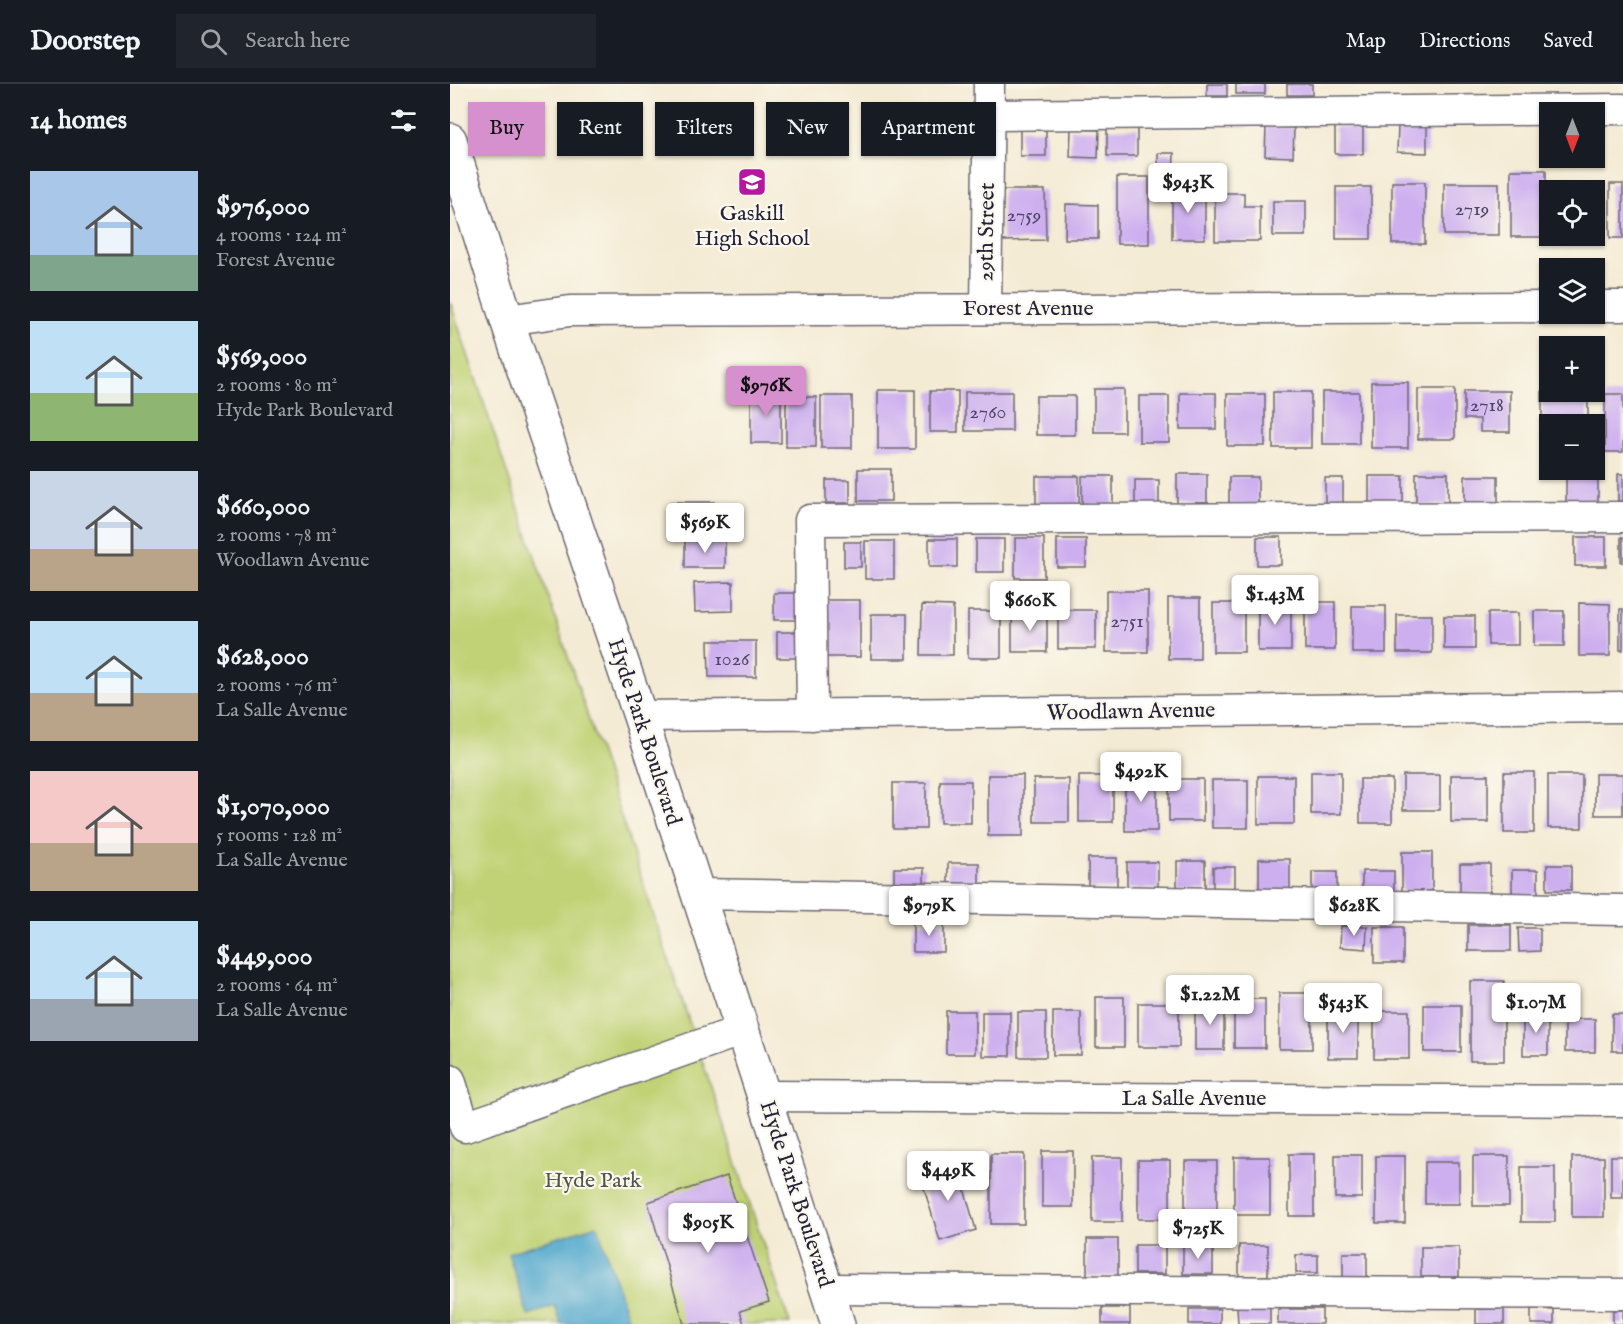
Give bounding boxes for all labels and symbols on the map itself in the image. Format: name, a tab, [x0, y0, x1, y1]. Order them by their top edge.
north arrow	[1539, 102, 1605, 168]
pin: $943K	[1146, 163, 1230, 214]
school or university icon: Gaskill High School	[736, 166, 768, 198]
street label: 29th Street	[972, 182, 1002, 282]
house number: 2719	[1455, 197, 1489, 222]
place label: Gaskill High School	[694, 200, 810, 253]
house number: 2759	[1007, 203, 1041, 228]
street label: Forest Avenue	[962, 295, 1094, 323]
pin: $976K	[724, 366, 808, 417]
house number: 2718	[1470, 393, 1504, 418]
house number: 2760	[970, 400, 1006, 425]
pin: $569K	[663, 503, 747, 554]
pin: $1.43M	[1226, 575, 1324, 626]
pin: $660K	[988, 581, 1072, 632]
house number: 2751	[1110, 609, 1144, 634]
street label: Hyde Park Boulevard	[601, 635, 688, 829]
house number: 1026	[715, 647, 750, 672]
street label: Woodlawn Avenue	[1046, 697, 1216, 727]
pin: $492K	[1099, 752, 1183, 803]
pin: $979K	[887, 886, 971, 937]
pin: $628K	[1312, 886, 1396, 937]
pin: $1.22M	[1161, 975, 1259, 1026]
pin: $543K	[1301, 983, 1385, 1034]
pin: $1.07M	[1487, 983, 1585, 1034]
street label: La Salle Avenue	[1122, 1085, 1266, 1113]
street label: Hyde Park Boulevard	[753, 1097, 840, 1291]
pin: $449K	[906, 1151, 990, 1202]
park label: Hyde Park	[544, 1167, 642, 1195]
pin: $905K	[666, 1203, 750, 1254]
pin: $725K	[1156, 1209, 1240, 1260]

